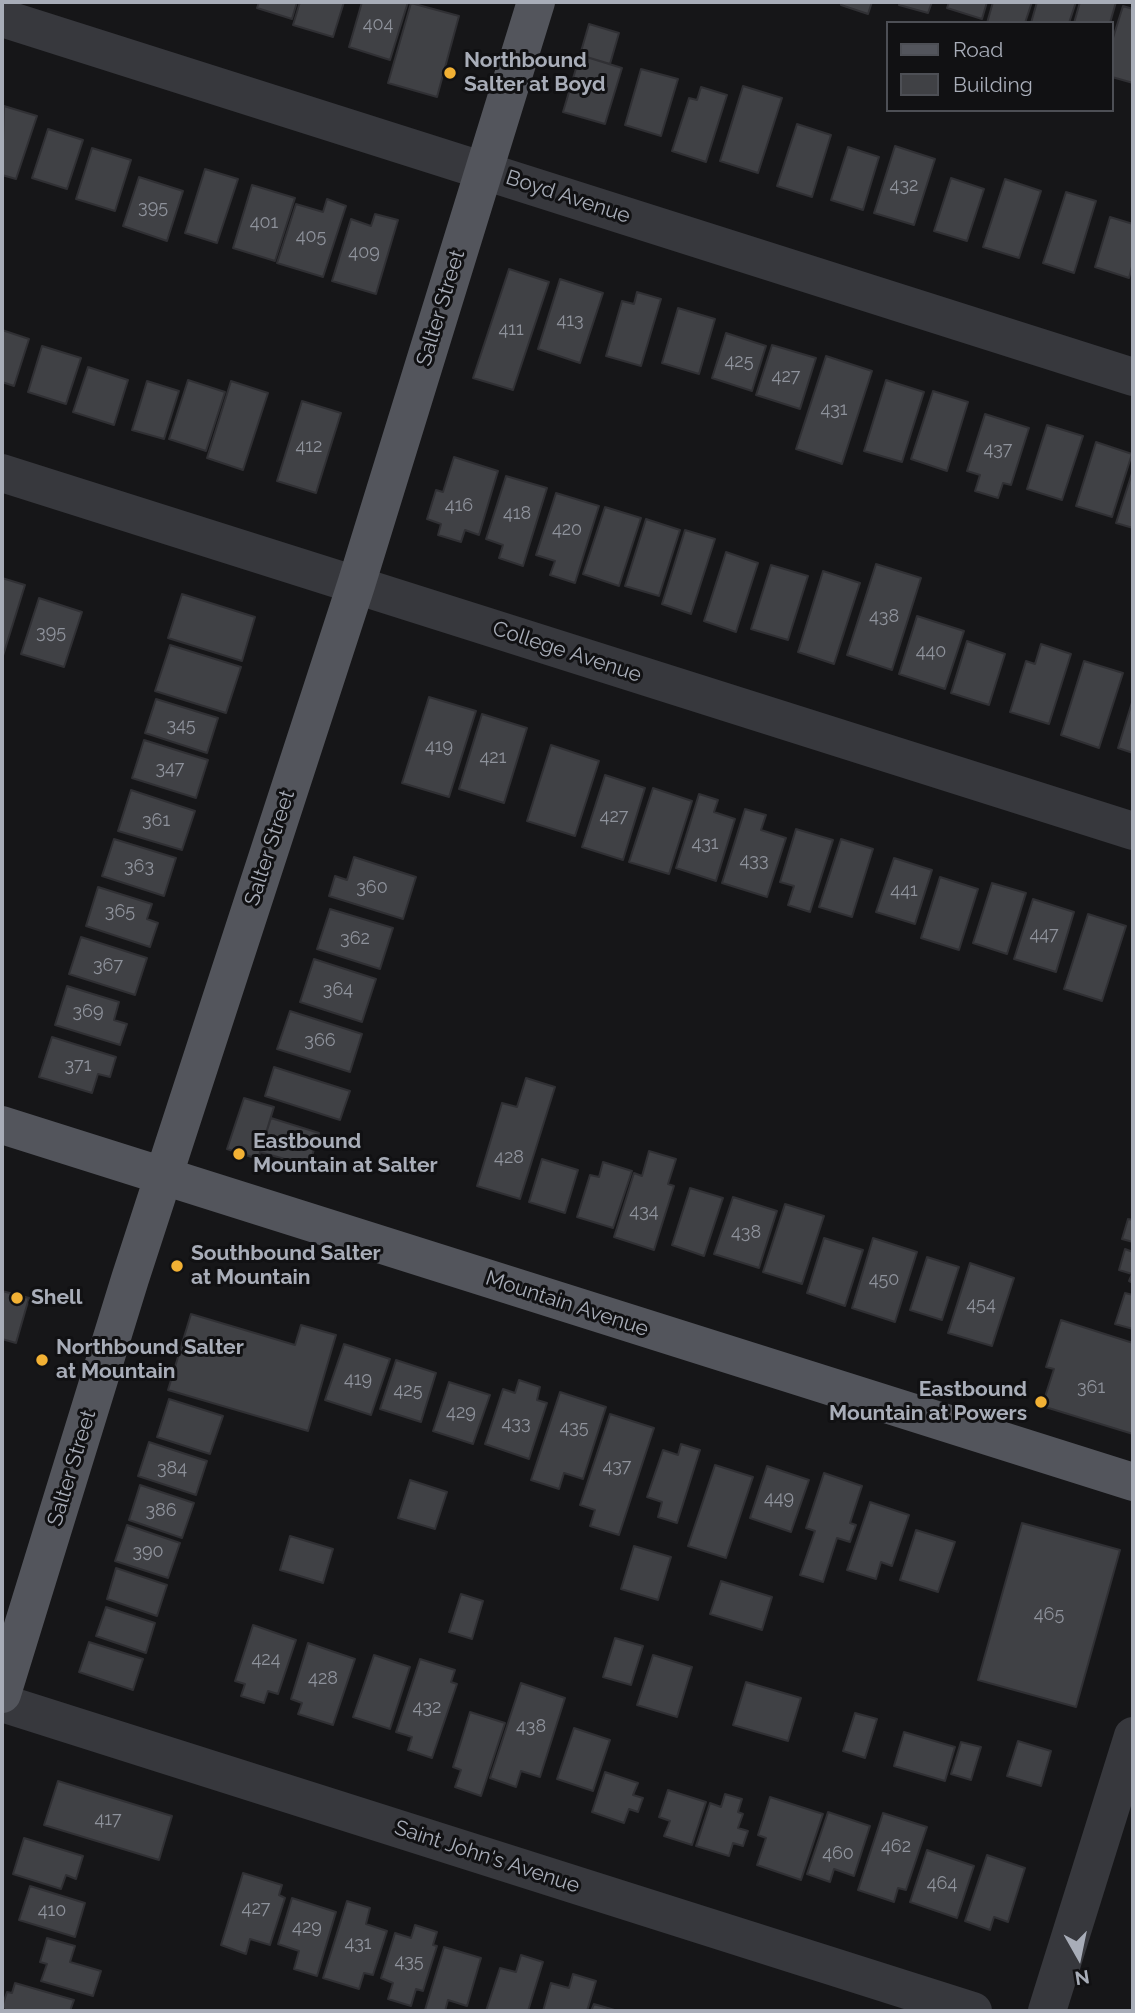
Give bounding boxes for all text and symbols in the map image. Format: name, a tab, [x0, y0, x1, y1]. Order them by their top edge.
house number: 404	[363, 14, 393, 36]
legend	[886, 21, 1114, 112]
text: Road	[953, 37, 1003, 62]
place label: Northbound Salter at Boyd	[464, 48, 605, 98]
marker: Northbound Salter at Boyd	[442, 65, 458, 81]
text: Building	[953, 72, 1033, 97]
street label: Boyd Avenue	[503, 165, 633, 229]
house number: 432	[890, 175, 918, 197]
house number: 395	[138, 197, 168, 219]
house number: 401	[250, 212, 278, 234]
house number: 405	[296, 226, 326, 248]
house number: 409	[348, 242, 380, 264]
street label: Salter Street	[411, 247, 471, 369]
house number: 413	[556, 310, 584, 332]
house number: 411	[498, 319, 524, 341]
house number: 425	[724, 351, 754, 373]
house number: 427	[772, 366, 800, 388]
house number: 431	[820, 399, 848, 421]
house number: 412	[296, 436, 322, 458]
house number: 437	[984, 439, 1012, 461]
house number: 416	[445, 495, 473, 517]
house number: 418	[503, 503, 531, 525]
house number: 420	[552, 519, 582, 541]
house number: 438	[869, 606, 899, 628]
street label: College Avenue	[489, 616, 645, 688]
house number: 395	[36, 622, 66, 644]
house number: 440	[916, 641, 946, 663]
house number: 345	[166, 715, 196, 737]
house number: 419	[425, 736, 453, 758]
house number: 421	[480, 747, 506, 769]
house number: 347	[156, 758, 184, 780]
street label: Salter Street	[239, 787, 301, 909]
house number: 427	[600, 806, 628, 828]
house number: 361	[142, 810, 170, 832]
house number: 431	[691, 833, 719, 855]
house number: 433	[739, 850, 769, 872]
house number: 363	[124, 856, 154, 878]
house number: 360	[356, 877, 388, 899]
house number: 441	[890, 880, 918, 902]
house number: 365	[105, 901, 135, 923]
house number: 447	[1029, 924, 1059, 946]
house number: 362	[340, 928, 370, 950]
house number: 367	[93, 955, 123, 977]
house number: 364	[323, 979, 353, 1001]
house number: 369	[72, 1001, 104, 1023]
house number: 366	[304, 1030, 336, 1052]
house number: 371	[65, 1055, 91, 1077]
place label: Eastbound Mountain at Salter	[253, 1129, 438, 1179]
marker: Eastbound Mountain at Salter	[231, 1146, 247, 1162]
house number: 428	[494, 1147, 524, 1169]
house number: 434	[629, 1201, 659, 1223]
house number: 438	[731, 1222, 761, 1244]
place label: Southbound Salter at Mountain	[191, 1241, 381, 1291]
marker: Southbound Salter at Mountain	[169, 1258, 185, 1274]
street label: Mountain Avenue	[482, 1266, 652, 1342]
house number: 450	[869, 1269, 899, 1291]
place label: Shell	[31, 1285, 82, 1311]
marker: Shell	[9, 1290, 25, 1306]
house number: 454	[966, 1294, 996, 1316]
place label: Northbound Salter at Mountain	[56, 1335, 244, 1385]
marker: Northbound Salter at Mountain	[34, 1352, 50, 1368]
house number: 419	[344, 1369, 372, 1391]
place label: Eastbound Mountain at Powers	[829, 1377, 1027, 1427]
house number: 361	[1077, 1377, 1105, 1399]
house number: 425	[393, 1380, 423, 1402]
marker: Eastbound Mountain at Powers	[1033, 1394, 1049, 1410]
house number: 429	[446, 1402, 476, 1424]
street label: Salter Street	[42, 1407, 102, 1529]
house number: 433	[501, 1413, 531, 1435]
house number: 435	[559, 1417, 589, 1439]
house number: 437	[603, 1456, 631, 1478]
house number: 384	[157, 1458, 187, 1480]
house number: 449	[764, 1488, 794, 1510]
house number: 386	[145, 1500, 177, 1522]
house number: 390	[132, 1541, 164, 1563]
house number: 465	[1034, 1604, 1064, 1626]
house number: 424	[251, 1649, 281, 1671]
house number: 428	[308, 1668, 338, 1690]
house number: 432	[413, 1697, 441, 1719]
house number: 438	[516, 1716, 546, 1738]
house number: 417	[94, 1809, 122, 1831]
street label: Saint John's Avenue	[391, 1815, 583, 1899]
house number: 462	[881, 1836, 911, 1858]
house number: 460	[822, 1843, 854, 1865]
house number: 464	[927, 1873, 957, 1895]
house number: 427	[242, 1898, 270, 1920]
house number: 410	[38, 1900, 66, 1922]
house number: 429	[292, 1917, 322, 1939]
north arrow	[1044, 1922, 1114, 1992]
house number: 431	[344, 1933, 372, 1955]
house number: 435	[394, 1951, 424, 1973]
text: N	[1073, 1966, 1091, 1990]

